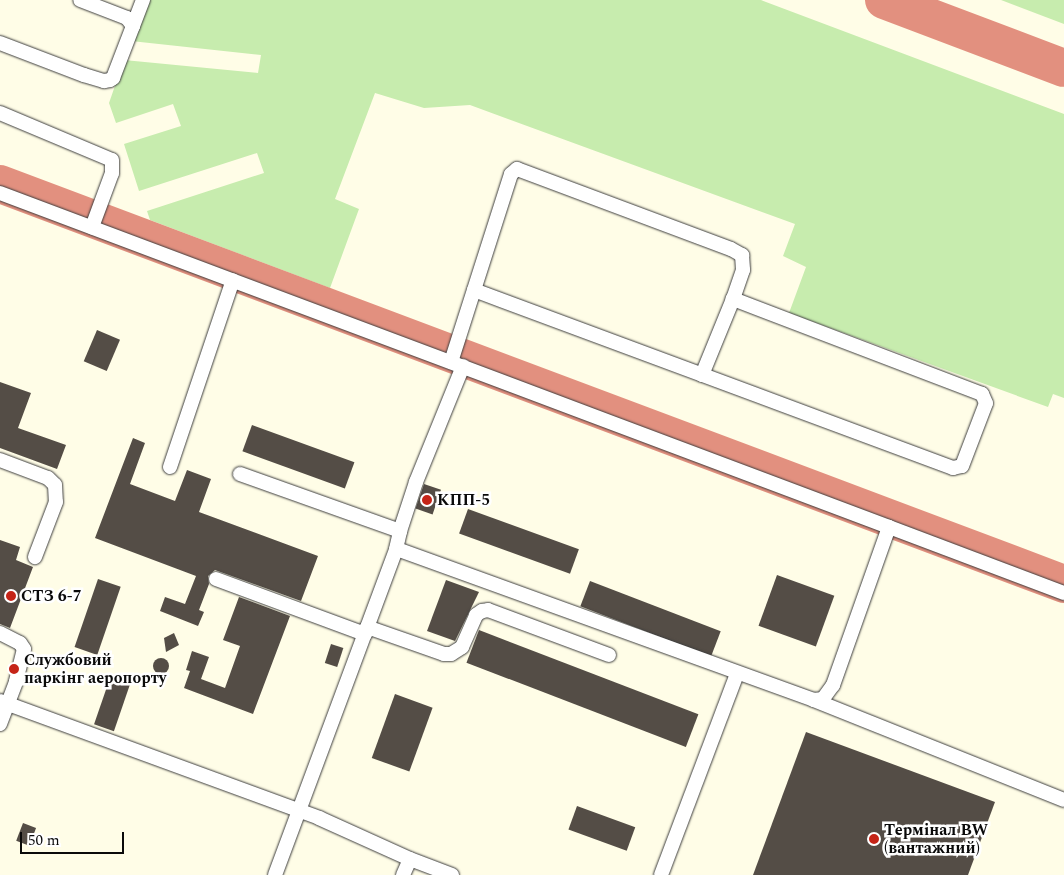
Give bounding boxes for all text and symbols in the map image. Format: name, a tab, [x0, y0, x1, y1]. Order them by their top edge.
place label: КПП-5	[437, 490, 490, 510]
marker: КПП-5	[421, 494, 433, 506]
place label: СТЗ 6-7	[21, 586, 82, 606]
marker: СТЗ 6-7	[5, 590, 17, 602]
place label: Службовий паркінг аеропорту	[24, 650, 166, 688]
marker: Службовий паркінг аеропорту	[8, 663, 20, 675]
place label: Термінал BW (вантажний)	[884, 820, 988, 858]
scale bar	[22, 822, 126, 854]
text: 50 m	[28, 829, 60, 852]
marker: Термінал BW (вантажний)	[868, 833, 880, 845]

